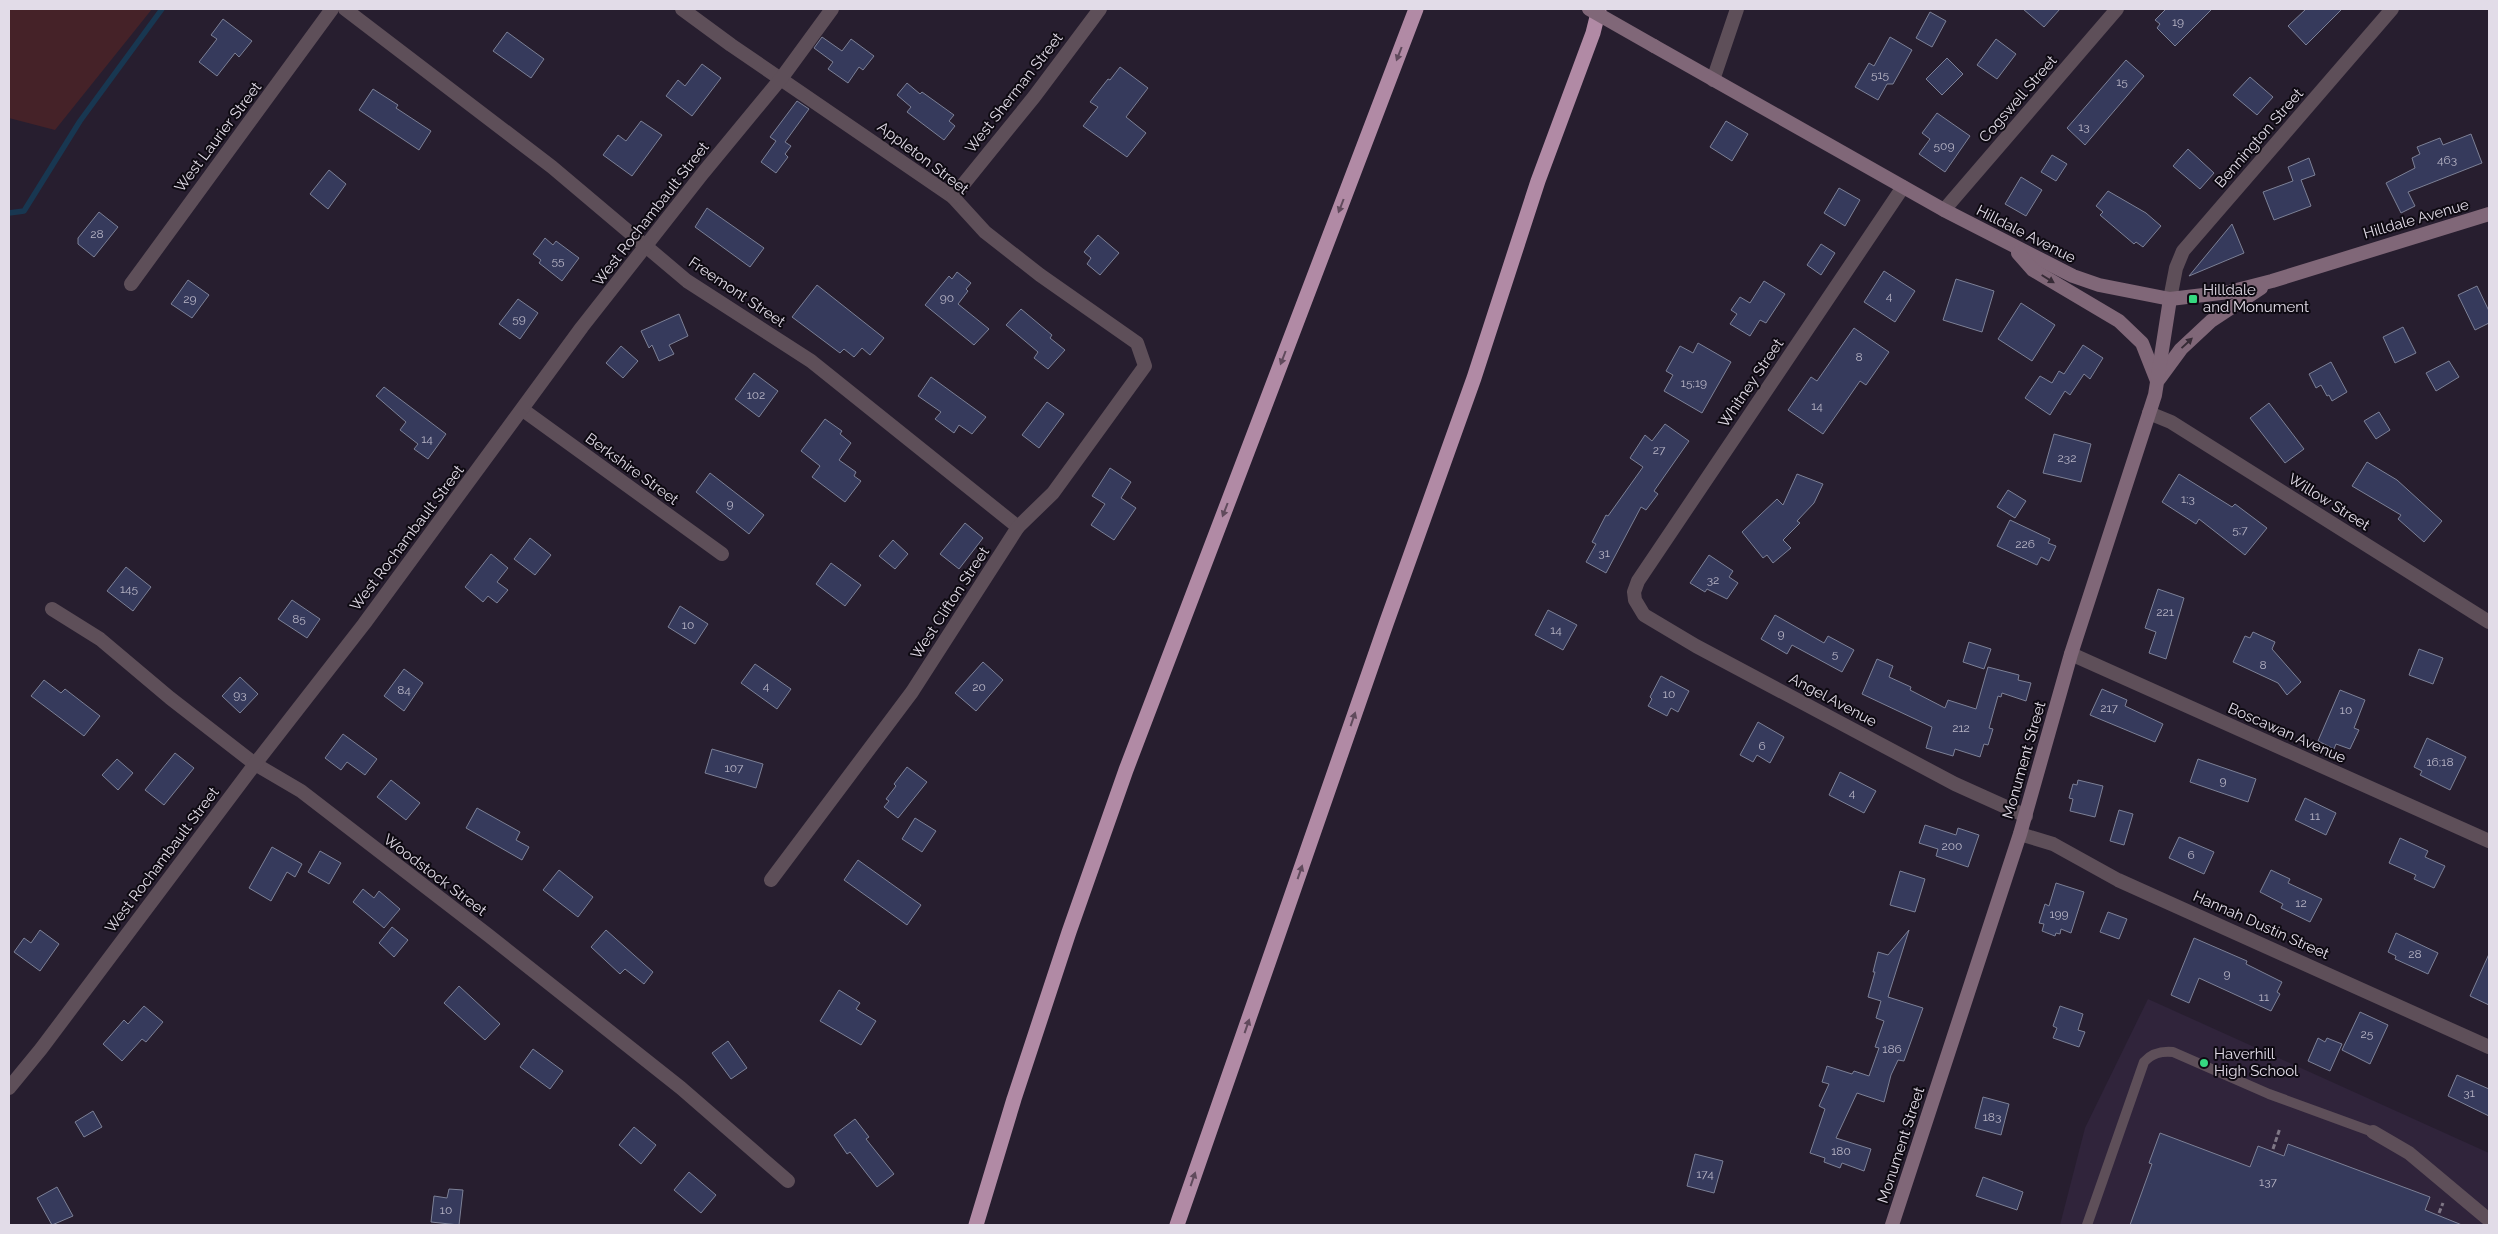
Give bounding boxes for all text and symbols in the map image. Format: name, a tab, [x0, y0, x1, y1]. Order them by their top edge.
house number: 19	[2172, 15, 2184, 29]
street label: West Sherman Street	[961, 29, 1067, 157]
one-way arrow	[1394, 47, 1402, 61]
street label: Cogswell Street	[1975, 52, 2061, 146]
house number: 515	[1871, 68, 1890, 82]
house number: 15	[2116, 75, 2128, 89]
street label: West Laurier Street	[171, 78, 265, 196]
street label: Bennington Street	[2211, 85, 2307, 191]
street label: Appleton Street	[874, 118, 972, 198]
house number: 13	[2078, 120, 2090, 134]
street label: West Rochambault Street	[589, 138, 713, 290]
house number: 509	[1934, 139, 1954, 153]
house number: 463	[2437, 153, 2457, 167]
street label: Hilldale Avenue	[2361, 195, 2471, 243]
one-way arrow	[1337, 199, 1345, 214]
street label: Hilldale Avenue	[1973, 201, 2079, 267]
house number: 28	[90, 227, 104, 241]
street label: Freemont Street	[685, 253, 789, 331]
house number: 55	[551, 254, 565, 268]
one-way arrow	[2042, 275, 2055, 284]
place label: Hilldale and Monument	[2203, 281, 2309, 316]
house number: 4	[1886, 289, 1893, 303]
house number: 90	[940, 291, 954, 305]
house number: 29	[183, 292, 197, 306]
marker: Hilldale and Monument	[2187, 293, 2199, 305]
house number: 59	[512, 312, 526, 326]
street label: Whitney Street	[1715, 335, 1787, 431]
one-way arrow	[2181, 337, 2193, 349]
house number: 8	[1855, 350, 1863, 364]
one-way arrow	[1279, 351, 1287, 366]
house number: 15;19	[1681, 376, 1707, 390]
house number: 102	[747, 388, 765, 402]
house number: 14	[1811, 399, 1823, 413]
street label: Berkshire Street	[582, 429, 682, 509]
house number: 14	[421, 432, 433, 446]
house number: 27	[1653, 443, 1666, 457]
house number: 232	[2058, 451, 2076, 465]
street label: West Rochambault Street	[346, 462, 468, 614]
street label: Willow Street	[2285, 470, 2373, 534]
house number: 1;3	[2181, 492, 2195, 506]
house number: 9	[726, 497, 734, 511]
one-way arrow	[1221, 503, 1229, 518]
house number: 5;7	[2232, 523, 2248, 537]
house number: 226	[2015, 537, 2035, 551]
street label: West Clifton Street	[907, 544, 993, 662]
house number: 31	[1598, 546, 1610, 560]
house number: 32	[1707, 573, 1719, 587]
house number: 145	[120, 582, 139, 596]
house number: 221	[2156, 605, 2174, 619]
house number: 85	[292, 612, 306, 626]
house number: 10	[682, 618, 694, 632]
house number: 14	[1550, 623, 1562, 637]
house number: 9	[1777, 627, 1785, 641]
house number: 5	[1832, 647, 1839, 661]
house number: 8	[2259, 658, 2267, 672]
street label: Angel Avenue	[1786, 669, 1880, 731]
house number: 4	[763, 679, 770, 693]
house number: 20	[972, 680, 986, 694]
house number: 84	[397, 683, 411, 697]
house number: 10	[1663, 687, 1675, 701]
house number: 93	[233, 688, 247, 702]
street label: Monument Street	[1999, 699, 2049, 821]
street label: Boscawan Avenue	[2225, 699, 2349, 767]
house number: 217	[2100, 701, 2118, 715]
house number: 10	[2340, 703, 2352, 717]
one-way arrow	[1349, 711, 1357, 726]
house number: 212	[1952, 721, 1970, 735]
house number: 6	[1758, 739, 1766, 753]
house number: 16;18	[2426, 755, 2454, 769]
house number: 107	[725, 761, 744, 775]
house number: 9	[2219, 774, 2227, 788]
street label: West Rochambault Street	[101, 784, 223, 936]
house number: 4	[1849, 786, 1856, 800]
house number: 11	[2310, 809, 2320, 823]
street label: Woodstock Street	[380, 830, 490, 920]
house number: 200	[1942, 839, 1962, 853]
house number: 6	[2187, 848, 2195, 862]
one-way arrow	[1297, 865, 1304, 880]
street label: Hannah Dustin Street	[2190, 887, 2332, 963]
house number: 12	[2295, 896, 2307, 910]
house number: 199	[2049, 907, 2069, 921]
house number: 28	[2408, 947, 2422, 961]
house number: 9	[2223, 967, 2231, 981]
house number: 11	[2259, 990, 2269, 1004]
one-way arrow	[1243, 1018, 1251, 1033]
house number: 25	[2361, 1027, 2374, 1041]
house number: 186	[1882, 1042, 1902, 1056]
place label: Haverhill High School	[2214, 1045, 2299, 1080]
marker: Haverhill High School	[2198, 1057, 2210, 1069]
street label: Monument Street	[1874, 1085, 1928, 1205]
house number: 31	[2463, 1086, 2475, 1100]
house number: 183	[1983, 1110, 2001, 1124]
house number: 180	[1831, 1144, 1851, 1158]
house number: 174	[1696, 1167, 1714, 1181]
one-way arrow	[1189, 1171, 1197, 1186]
house number: 137	[2259, 1175, 2278, 1189]
house number: 10	[440, 1203, 452, 1217]

